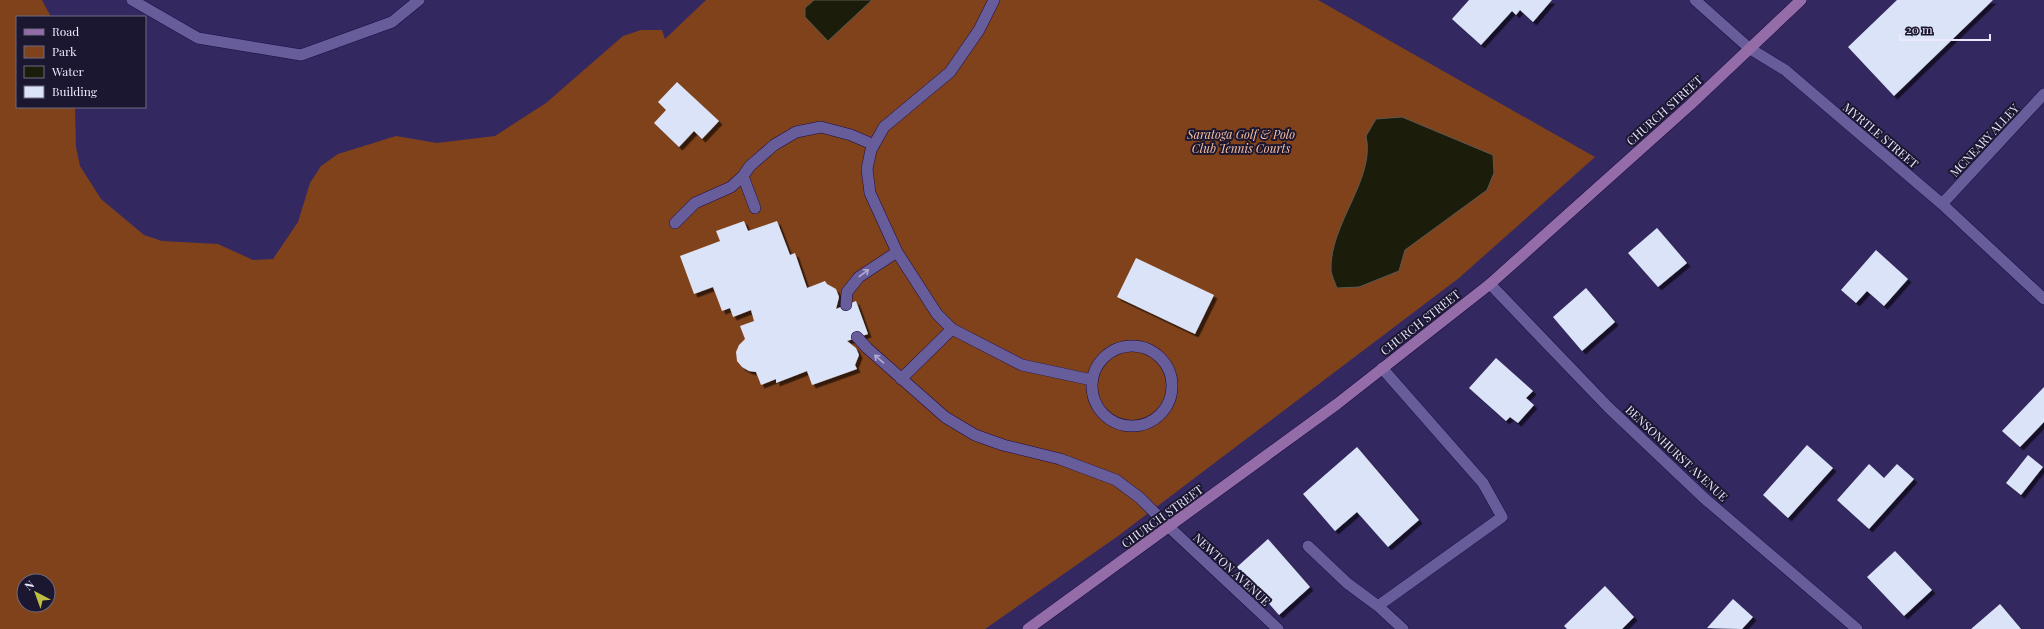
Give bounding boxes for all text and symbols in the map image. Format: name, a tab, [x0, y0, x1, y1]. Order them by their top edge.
legend	[16, 16, 146, 108]
scale bar	[1900, 16, 1990, 42]
text: 20 m	[1906, 21, 1933, 37]
text: Road	[52, 23, 79, 39]
text: Park	[52, 43, 77, 59]
text: Water	[51, 63, 85, 79]
street label: CHURCH STREET	[1622, 71, 1706, 149]
text: Building	[52, 83, 98, 99]
street label: MYRTLE STREET	[1840, 99, 1922, 172]
street label: MCNEARY ALLEY	[1946, 99, 2023, 180]
park label: Saratoga Golf & Polo Club Tennis Courts	[1186, 126, 1295, 156]
one-way arrow	[859, 269, 870, 277]
street label: CHURCH STREET	[1377, 285, 1464, 358]
one-way arrow	[874, 355, 884, 364]
street label: BENSONHURST AVENUE	[1623, 401, 1731, 505]
street label: CHURCH STREET	[1118, 481, 1207, 551]
street label: NEWTON AVENUE	[1190, 529, 1274, 609]
north arrow	[16, 573, 56, 613]
text: N	[21, 577, 37, 593]

